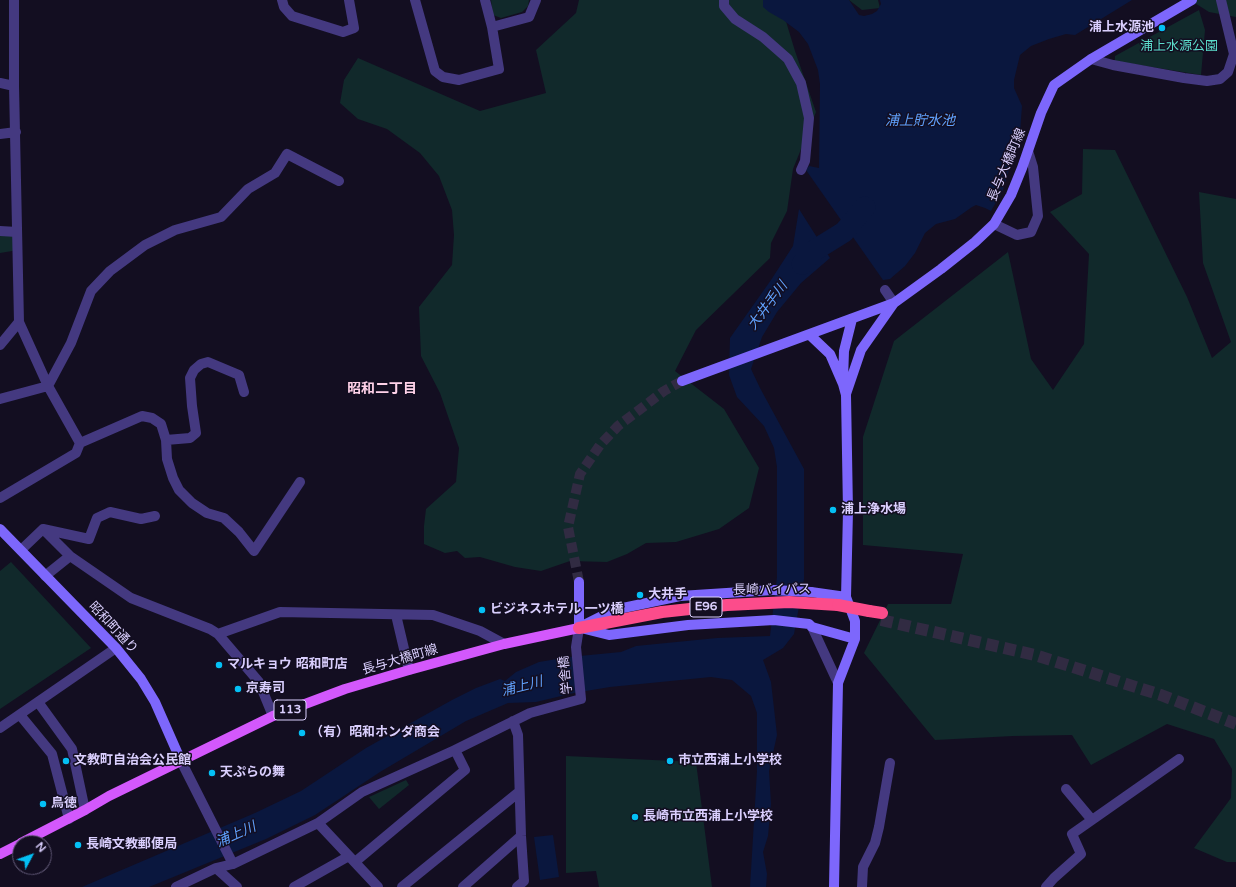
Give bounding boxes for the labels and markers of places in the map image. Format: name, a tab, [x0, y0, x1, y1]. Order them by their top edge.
place label: 浦上水源池	[1089, 20, 1154, 36]
marker: 浦上水源池	[1157, 23, 1167, 33]
place label: 浦上浄水場	[841, 502, 906, 518]
marker: 浦上浄水場	[828, 505, 838, 515]
place label: 大井手	[648, 587, 687, 603]
marker: 大井手	[635, 590, 645, 600]
place label: ビジネスホテル 一ツ橋	[490, 602, 623, 618]
marker: ビジネスホテル 一ツ橋	[477, 605, 487, 615]
place label: マルキョウ 昭和町店	[227, 657, 347, 673]
marker: マルキョウ 昭和町店	[214, 660, 224, 670]
place label: 京寿司	[246, 681, 285, 697]
marker: 京寿司	[233, 684, 243, 694]
place label: （有）昭和ホンダ商会	[310, 725, 440, 741]
marker: （有）昭和ホンダ商会	[297, 728, 307, 738]
place label: 文教町自治会公民館	[74, 753, 191, 769]
place label: 市立西浦上小学校	[678, 753, 782, 769]
marker: 文教町自治会公民館	[61, 756, 71, 766]
marker: 市立西浦上小学校	[665, 756, 675, 766]
place label: 天ぷらの舞	[220, 765, 285, 781]
marker: 天ぷらの舞	[207, 768, 217, 778]
place label: 鳥徳	[51, 796, 77, 812]
marker: 鳥徳	[38, 799, 48, 809]
place label: 長崎市立西浦上小学校	[643, 809, 773, 825]
marker: 長崎市立西浦上小学校	[630, 812, 640, 822]
place label: 長崎文教郵便局	[86, 837, 177, 853]
marker: 長崎文教郵便局	[73, 840, 83, 850]

